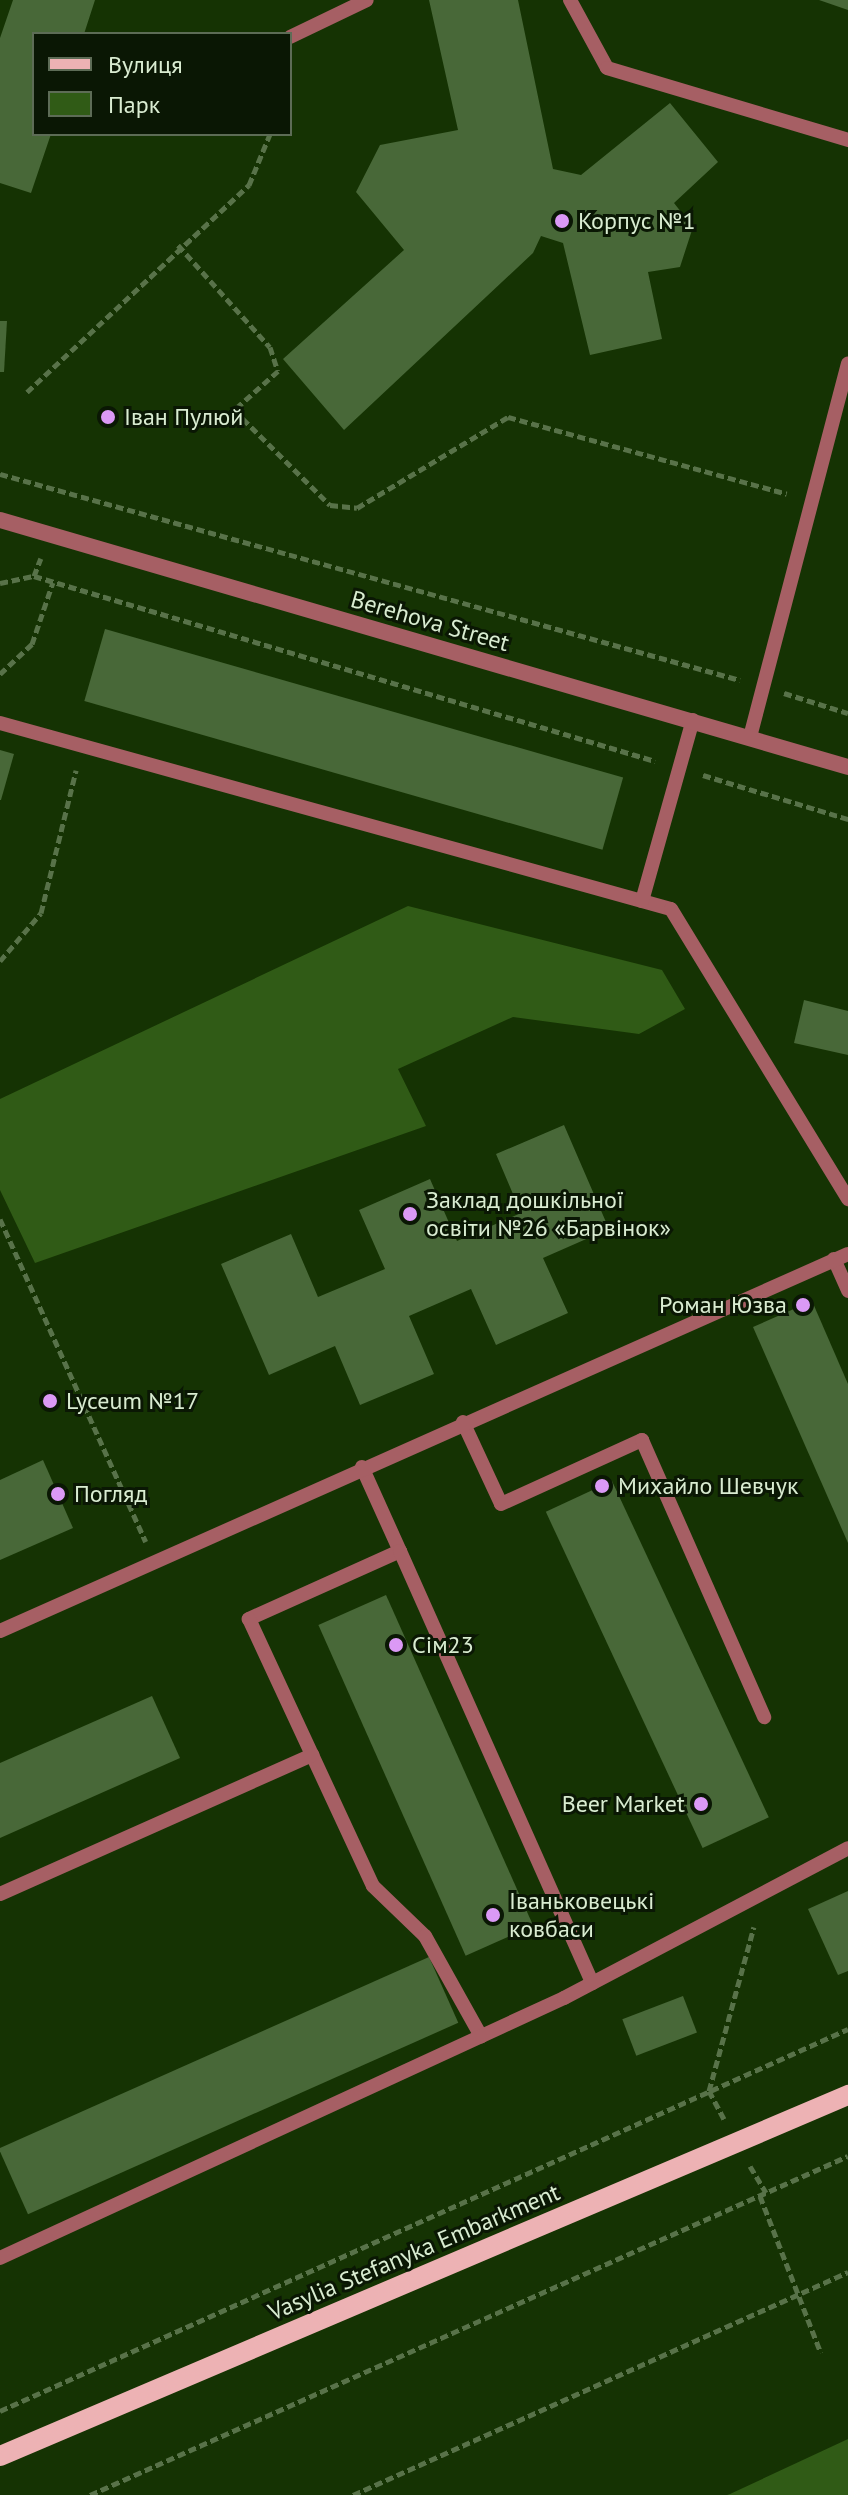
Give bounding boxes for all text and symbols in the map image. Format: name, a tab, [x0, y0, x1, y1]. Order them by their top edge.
legend	[32, 32, 292, 136]
text: Вулиця	[108, 49, 183, 80]
text: Парк	[108, 89, 160, 120]
place label: Корпус №1	[578, 207, 696, 235]
marker: Корпус №1	[553, 212, 571, 230]
place label: Іван Пулюй	[124, 403, 243, 431]
marker: Іван Пулюй	[99, 408, 117, 426]
street label: Berehova Street	[347, 585, 513, 657]
place label: Заклад дошкільної освіти №26 «Барвінок»	[426, 1186, 671, 1242]
marker: Заклад дошкільної освіти №26 «Барвінок»	[401, 1205, 419, 1223]
place label: Роман Юзва	[659, 1291, 787, 1319]
marker: Роман Юзва	[794, 1296, 812, 1314]
place label: Lyceum №17	[66, 1387, 199, 1415]
marker: Lyceum №17	[41, 1392, 59, 1410]
place label: Михайло Шевчук	[618, 1472, 798, 1500]
marker: Михайло Шевчук	[593, 1477, 611, 1495]
place label: Погляд	[74, 1480, 147, 1508]
marker: Погляд	[49, 1485, 67, 1503]
place label: Сім23	[412, 1631, 474, 1659]
marker: Сім23	[387, 1636, 405, 1654]
place label: Beer Market	[562, 1790, 685, 1818]
marker: Beer Market	[692, 1795, 710, 1813]
place label: Іваньковецькі ковбаси	[509, 1887, 654, 1943]
marker: Іваньковецькі ковбаси	[484, 1906, 502, 1924]
street label: Vasylia Stefanyka Embarkment	[264, 2177, 564, 2327]

